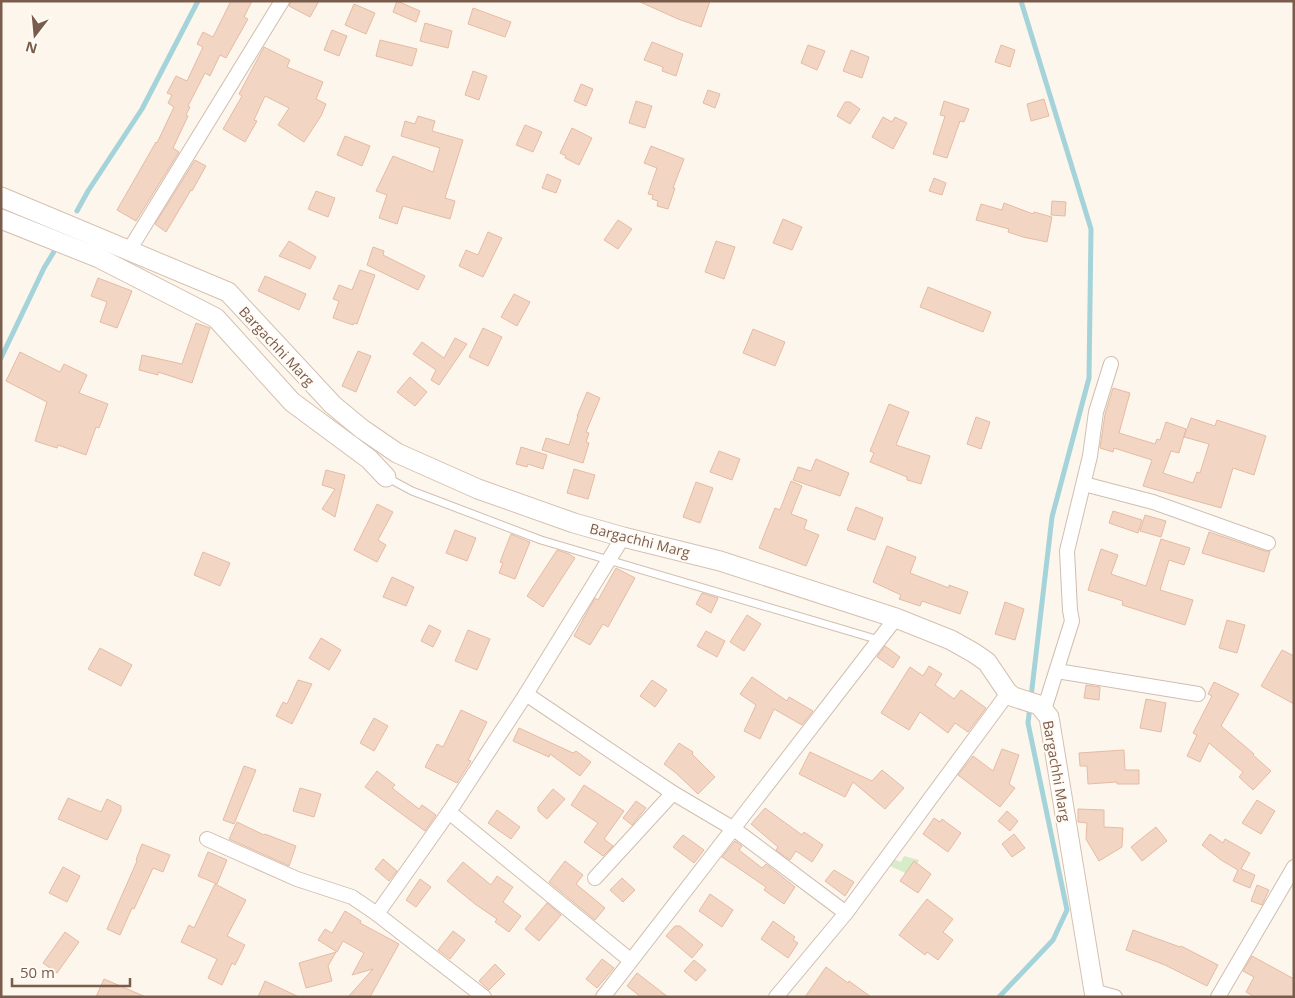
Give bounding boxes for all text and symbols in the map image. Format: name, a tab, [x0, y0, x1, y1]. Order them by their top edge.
north arrow	[10, 10, 60, 60]
text: N	[23, 37, 39, 59]
street label: Bargachhi Marg	[235, 302, 319, 390]
street label: Bargachhi Marg	[588, 518, 692, 562]
street label: Bargachhi Marg	[1039, 719, 1075, 824]
scale bar	[12, 956, 130, 988]
text: 50 m	[20, 962, 55, 982]

